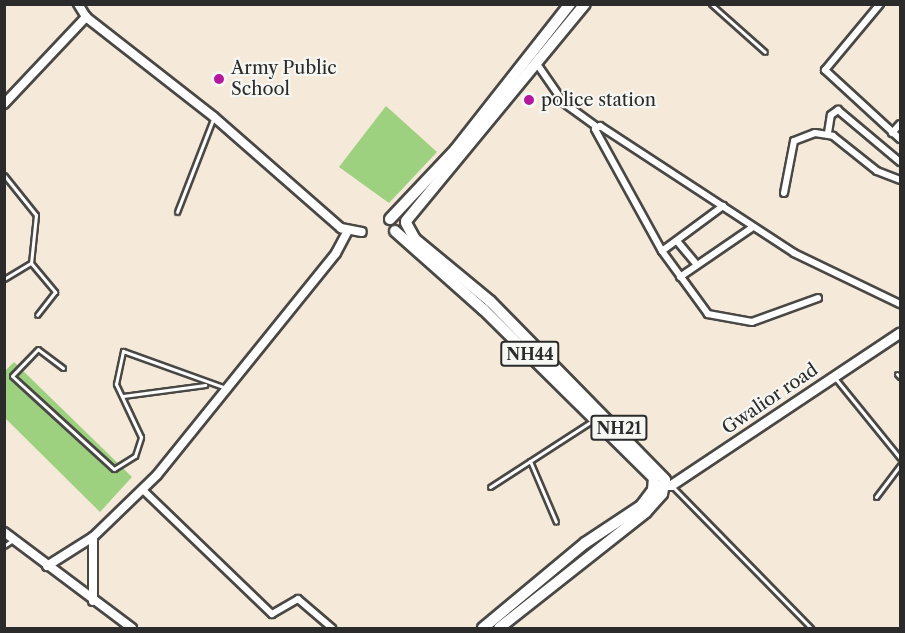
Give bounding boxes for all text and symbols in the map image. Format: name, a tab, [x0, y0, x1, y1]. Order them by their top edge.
place label: Army Public School	[231, 58, 337, 100]
marker: Army Public School	[212, 72, 226, 86]
place label: police station	[541, 89, 656, 111]
marker: police station	[522, 93, 536, 107]
road number: NH44	[500, 341, 560, 367]
street label: Gwalior road	[718, 359, 822, 439]
road number: NH21	[589, 415, 649, 441]

